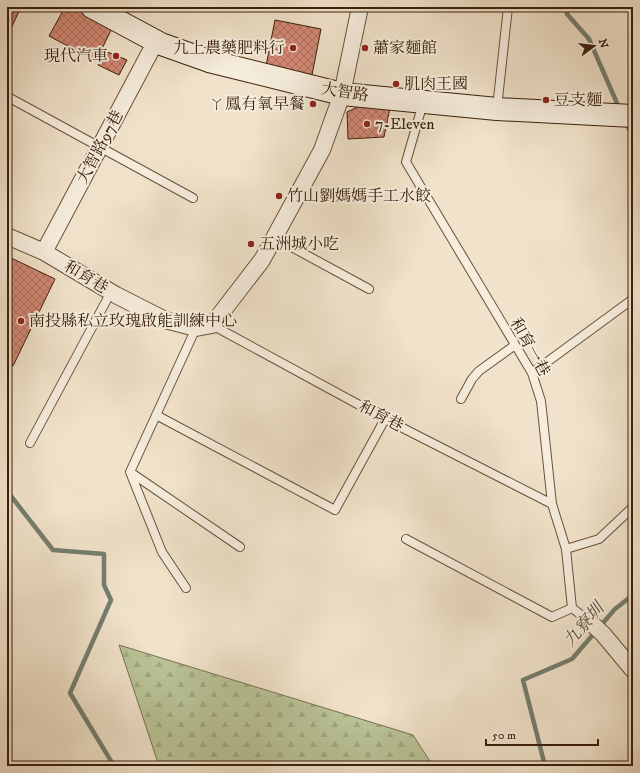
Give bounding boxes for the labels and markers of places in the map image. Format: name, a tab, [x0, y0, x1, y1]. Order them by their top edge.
place label: 九上農藥肥料行	[173, 38, 285, 58]
place label: 蕭家麵館	[373, 38, 437, 58]
marker: 九上農藥肥料行	[288, 43, 298, 53]
marker: 蕭家麵館	[360, 43, 370, 53]
place label: 現代汽車	[44, 46, 108, 66]
marker: 現代汽車	[111, 51, 121, 61]
place label: 肌肉王國	[404, 74, 468, 94]
marker: 肌肉王國	[391, 79, 401, 89]
place label: 豆支麵	[554, 90, 602, 110]
place label: ㄚ鳳有氧早餐	[209, 94, 305, 114]
marker: 豆支麵	[541, 95, 551, 105]
marker: ㄚ鳳有氧早餐	[308, 99, 318, 109]
place label: 7-Eleven	[375, 114, 435, 134]
marker: 7-Eleven	[362, 119, 372, 129]
place label: 竹山劉媽媽手工水餃	[287, 186, 431, 206]
marker: 竹山劉媽媽手工水餃	[274, 191, 284, 201]
place label: 五洲城小吃	[259, 234, 339, 254]
marker: 五洲城小吃	[246, 239, 256, 249]
place label: 南投縣私立玫瑰啟能訓練中心	[29, 311, 237, 331]
marker: 南投縣私立玫瑰啟能訓練中心	[16, 316, 26, 326]

